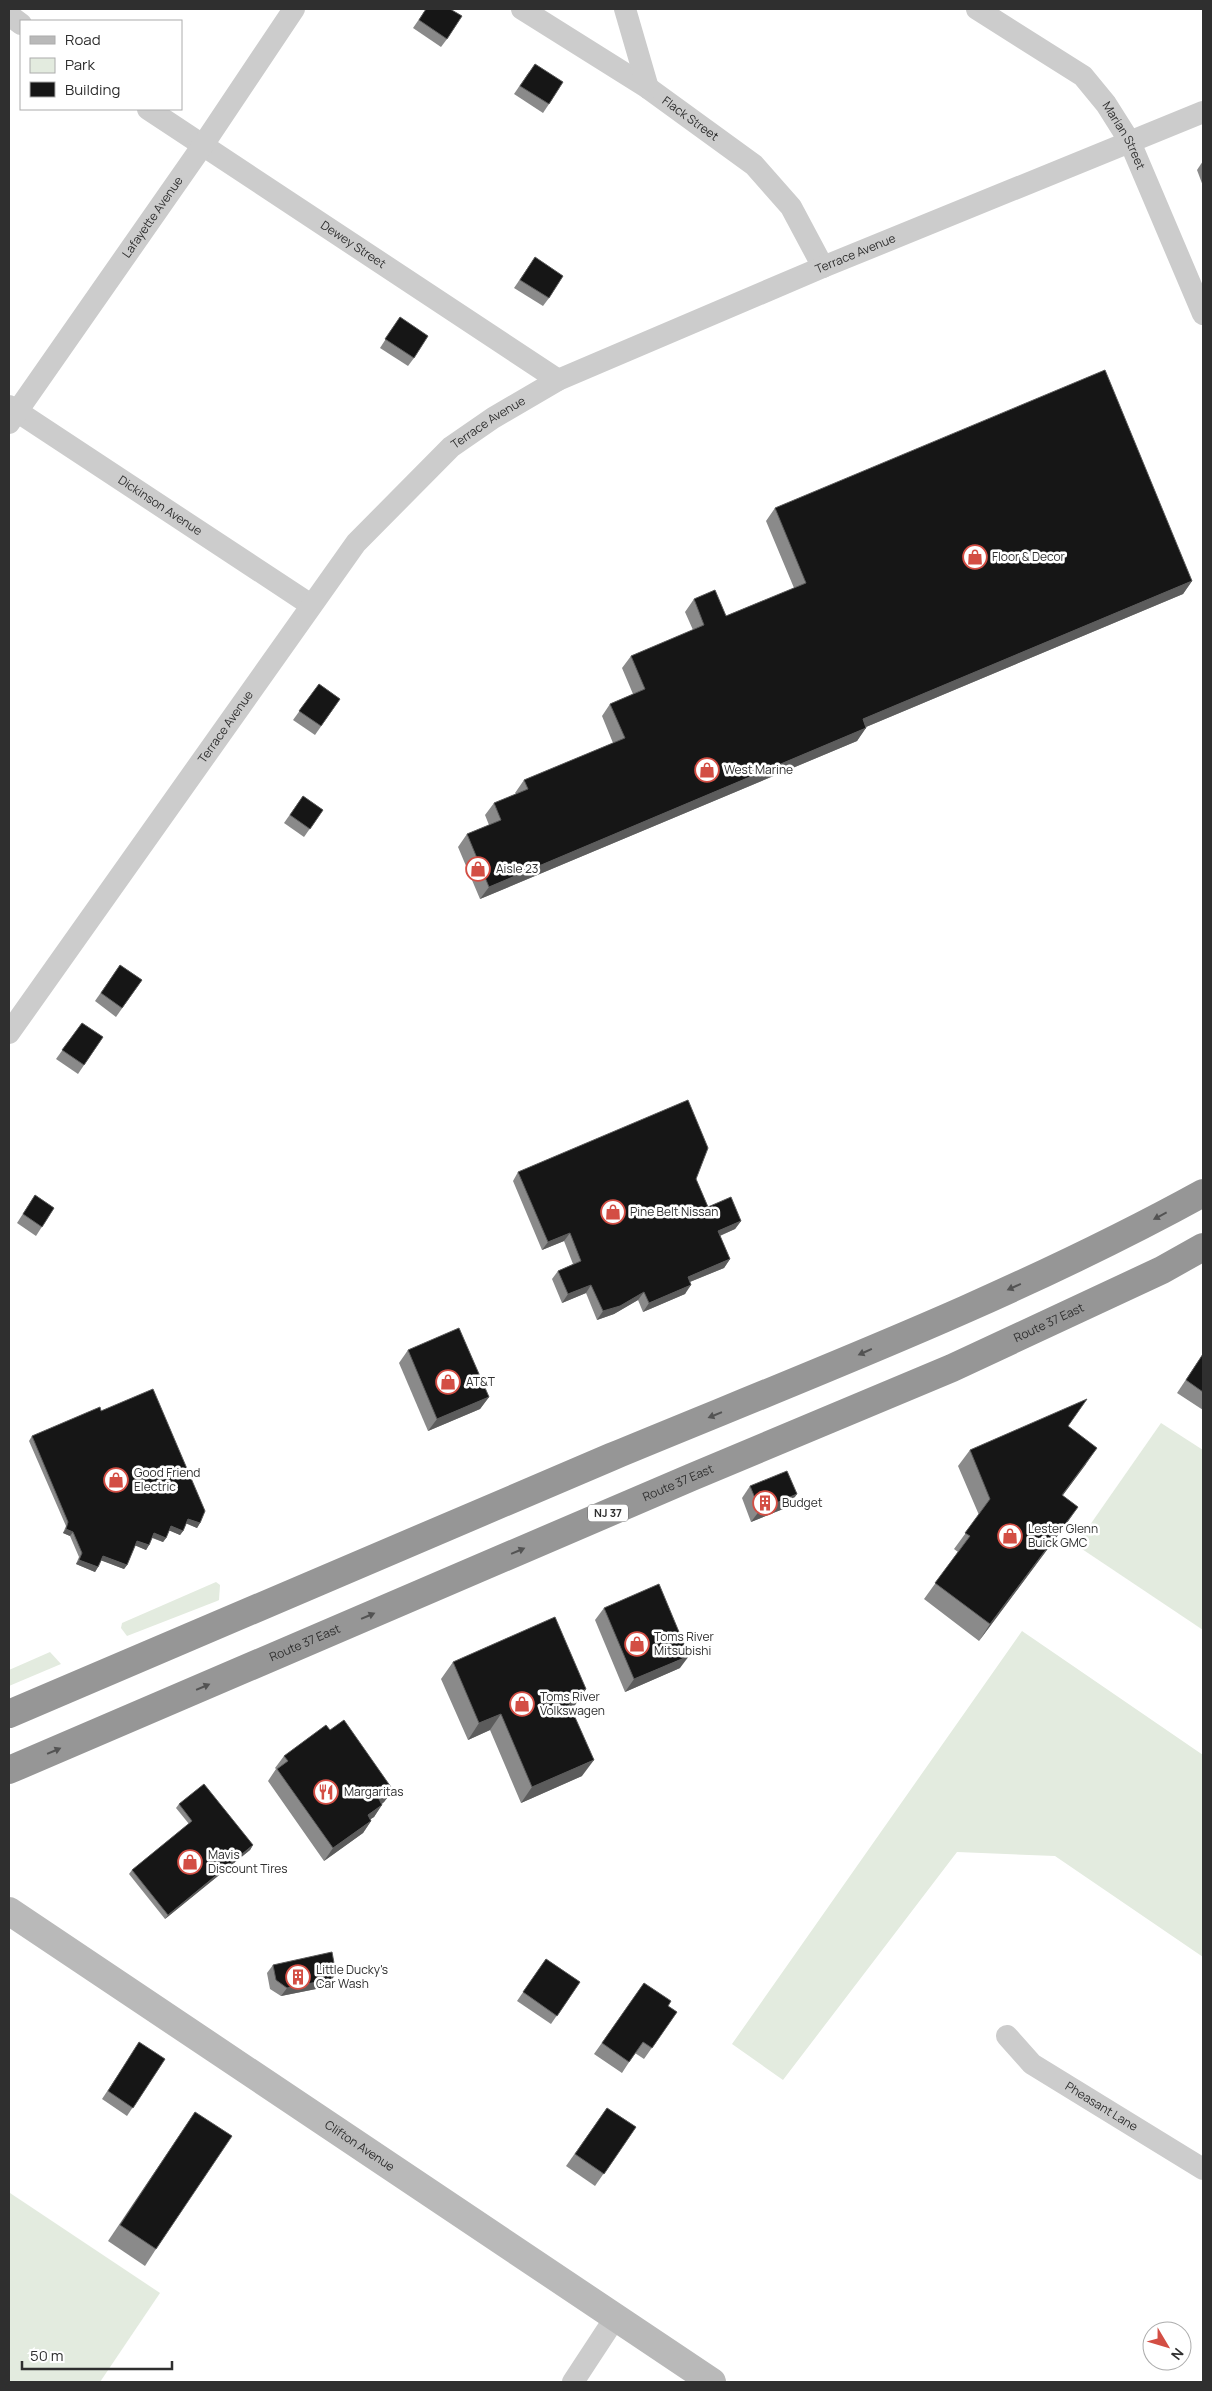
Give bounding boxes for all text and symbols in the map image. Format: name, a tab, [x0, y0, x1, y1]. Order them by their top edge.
legend	[20, 20, 182, 110]
text: Road	[65, 29, 101, 50]
text: Park	[65, 54, 95, 75]
text: Building	[65, 79, 120, 100]
street label: Flack Street	[659, 92, 722, 145]
street label: Marian Street	[1099, 98, 1150, 172]
street label: Lafayette Avenue	[118, 173, 187, 261]
street label: Dewey Street	[318, 217, 390, 272]
street label: Terrace Avenue	[813, 229, 898, 277]
street label: Terrace Avenue	[447, 392, 528, 453]
street label: Dickinson Avenue	[115, 471, 206, 539]
shop icon: Floor & Decor	[962, 544, 988, 570]
place label: Floor & Decor	[992, 548, 1066, 565]
street label: Terrace Avenue	[194, 687, 257, 766]
shop icon: West Marine	[694, 757, 720, 783]
place label: West Marine	[724, 761, 793, 778]
shop icon: Aisle 23	[465, 856, 491, 882]
place label: Aisle 23	[496, 860, 538, 877]
shop icon: Pine Belt Nissan	[600, 1199, 626, 1225]
place label: Pine Belt Nissan	[630, 1203, 718, 1220]
one-way arrow	[1153, 1212, 1168, 1220]
one-way arrow	[1007, 1283, 1021, 1291]
street label: Route 37 East	[1011, 1299, 1087, 1346]
one-way arrow	[858, 1348, 872, 1356]
shop icon: AT&T	[435, 1369, 461, 1395]
place label: AT&T	[466, 1373, 496, 1390]
one-way arrow	[708, 1411, 722, 1419]
street label: Route 37 East	[640, 1460, 716, 1505]
place label: Good Friend Electric	[134, 1464, 200, 1495]
shop icon: Good Friend Electric	[103, 1467, 129, 1493]
building icon: Budget	[752, 1490, 778, 1516]
place label: Budget	[782, 1494, 823, 1511]
road number: NJ 37	[588, 1505, 628, 1522]
place label: Lester Glenn Buick GMC	[1028, 1520, 1098, 1551]
shop icon: Lester Glenn Buick GMC	[997, 1523, 1023, 1549]
one-way arrow	[511, 1547, 525, 1555]
one-way arrow	[361, 1611, 375, 1619]
street label: Route 37 East	[267, 1620, 343, 1665]
place label: Toms River Mitsubishi	[654, 1628, 714, 1659]
shop icon: Toms River Mitsubishi	[624, 1631, 650, 1657]
one-way arrow	[196, 1682, 210, 1690]
place label: Toms River Volkswagen	[540, 1688, 605, 1719]
shop icon: Toms River Volkswagen	[509, 1691, 535, 1717]
one-way arrow	[47, 1747, 62, 1755]
restaurant icon: Margaritas	[313, 1779, 339, 1805]
place label: Margaritas	[344, 1783, 404, 1800]
place label: Mavis Discount Tires	[208, 1846, 288, 1877]
shop icon: Mavis Discount Tires	[177, 1849, 203, 1875]
place label: Little Ducky's Car Wash	[316, 1961, 388, 1992]
building icon: Little Ducky's Car Wash	[285, 1964, 311, 1990]
street label: Pheasant Lane	[1062, 2077, 1141, 2135]
street label: Clifton Avenue	[322, 2116, 398, 2175]
north arrow	[1142, 2321, 1192, 2371]
scale bar	[22, 2338, 172, 2370]
text: N	[1167, 2344, 1188, 2364]
text: 50 m	[30, 2345, 64, 2366]

